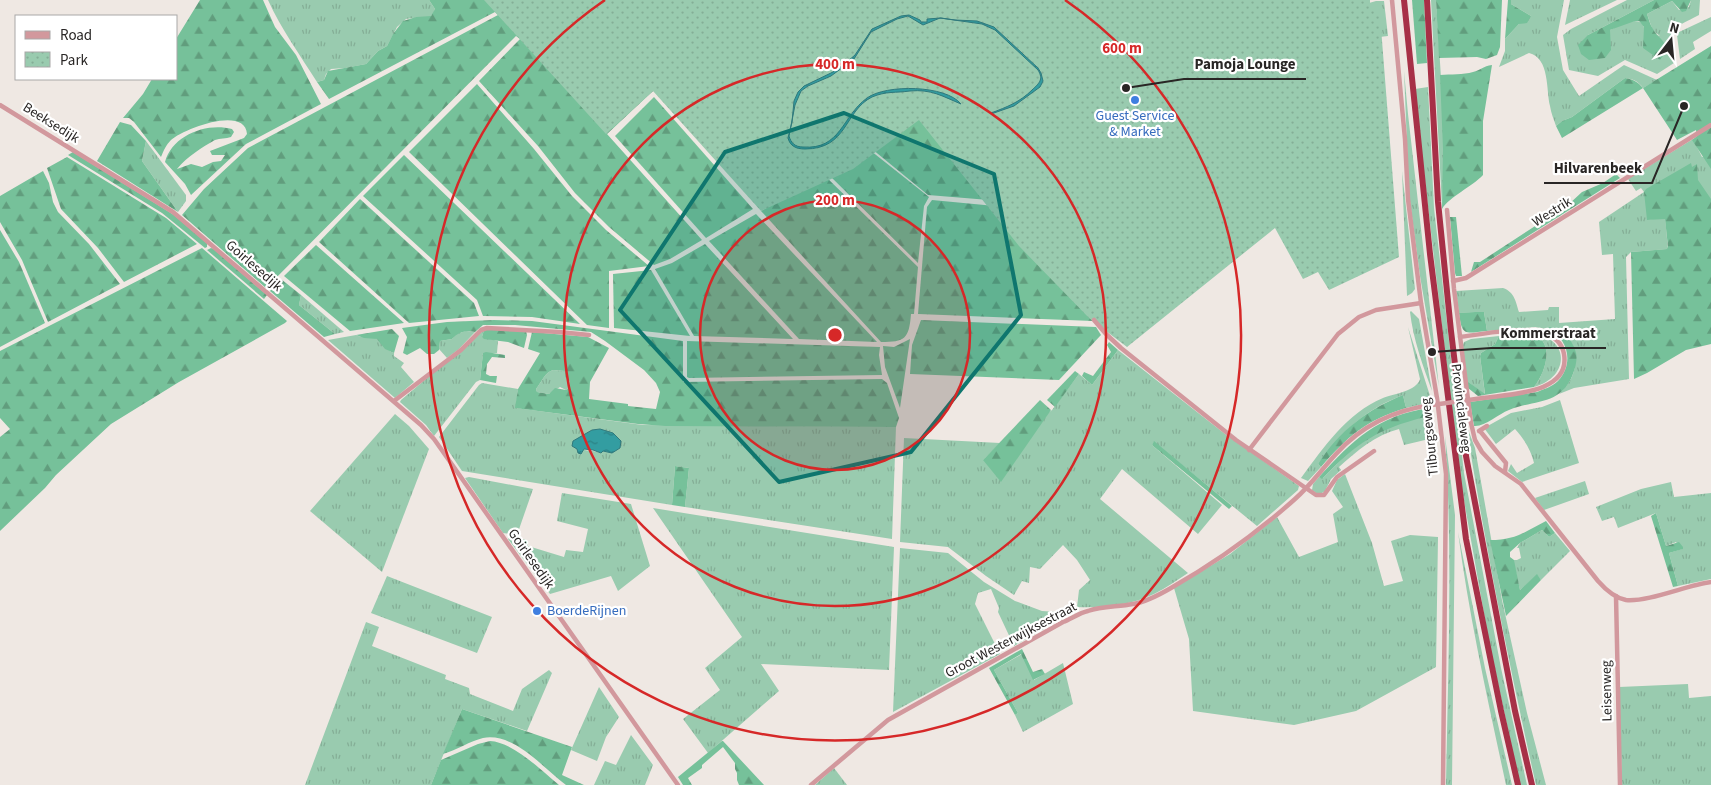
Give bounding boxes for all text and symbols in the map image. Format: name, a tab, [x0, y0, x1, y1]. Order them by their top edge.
legend	[15, 15, 178, 80]
north arrow	[1646, 15, 1696, 65]
text: N	[1667, 18, 1682, 39]
text: Road	[60, 25, 92, 46]
text: 600 m	[1102, 38, 1142, 59]
callout: Pamoja Lounge	[1184, 49, 1306, 79]
text: Park	[60, 50, 89, 71]
text: 400 m	[815, 54, 855, 75]
text: Pamoja Lounge	[1194, 54, 1296, 75]
marker: Guest Service & Market	[1129, 94, 1141, 106]
street label: Beeksedijk	[19, 98, 83, 148]
place label: Guest Service & Market	[1096, 106, 1175, 142]
callout: Hilvarenbeek	[1544, 153, 1652, 183]
text: Hilvarenbeek	[1554, 158, 1643, 179]
text: 200 m	[815, 190, 855, 211]
street label: Westrik	[1528, 192, 1576, 232]
street label: Goirlesedijk	[221, 236, 287, 296]
callout: Kommerstraat	[1491, 318, 1606, 348]
text: Kommerstraat	[1500, 323, 1596, 344]
centre of rings	[826, 326, 844, 344]
street label: Provincialeweg	[1446, 363, 1476, 453]
street label: Tilburgseweg	[1416, 397, 1444, 477]
street label: Goirlesedijk	[503, 525, 559, 593]
street label: Groot Westerwijksestraat	[942, 597, 1080, 683]
place label: BoerdeRijnen	[547, 601, 626, 621]
marker: BoerdeRijnen	[531, 605, 543, 617]
street label: Leisenweg	[1596, 660, 1618, 722]

